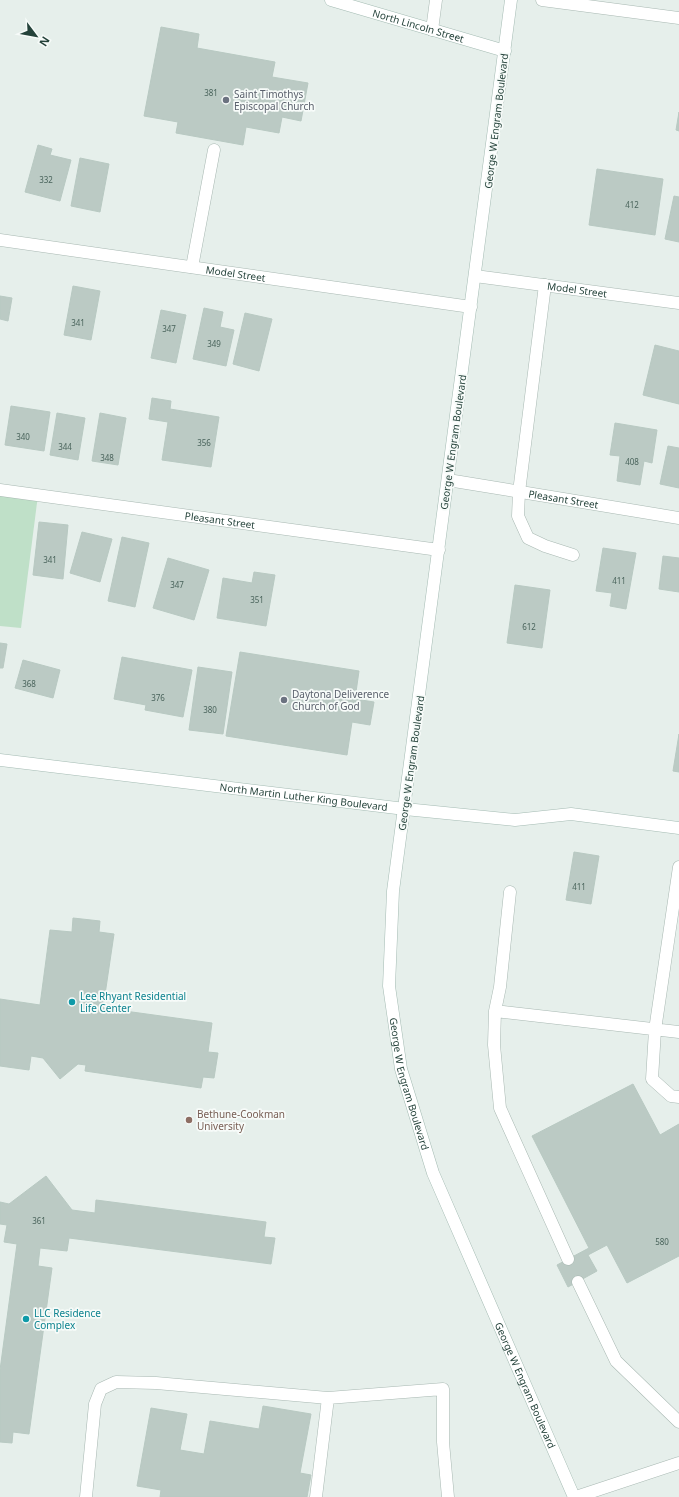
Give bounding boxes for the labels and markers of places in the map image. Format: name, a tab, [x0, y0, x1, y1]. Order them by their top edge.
place label: Saint Timothys Episcopal Church	[234, 87, 314, 113]
marker: Saint Timothys Episcopal Church	[221, 95, 231, 105]
place label: Daytona Deliverence Church of God	[292, 687, 389, 713]
marker: Daytona Deliverence Church of God	[279, 695, 289, 705]
place label: Lee Rhyant Residential Life Center	[80, 989, 186, 1015]
marker: Lee Rhyant Residential Life Center	[67, 997, 77, 1007]
place label: Bethune-Cookman University	[197, 1107, 285, 1133]
marker: Bethune-Cookman University	[184, 1115, 194, 1125]
place label: LLC Residence Complex	[34, 1306, 101, 1332]
marker: LLC Residence Complex	[21, 1314, 31, 1324]

